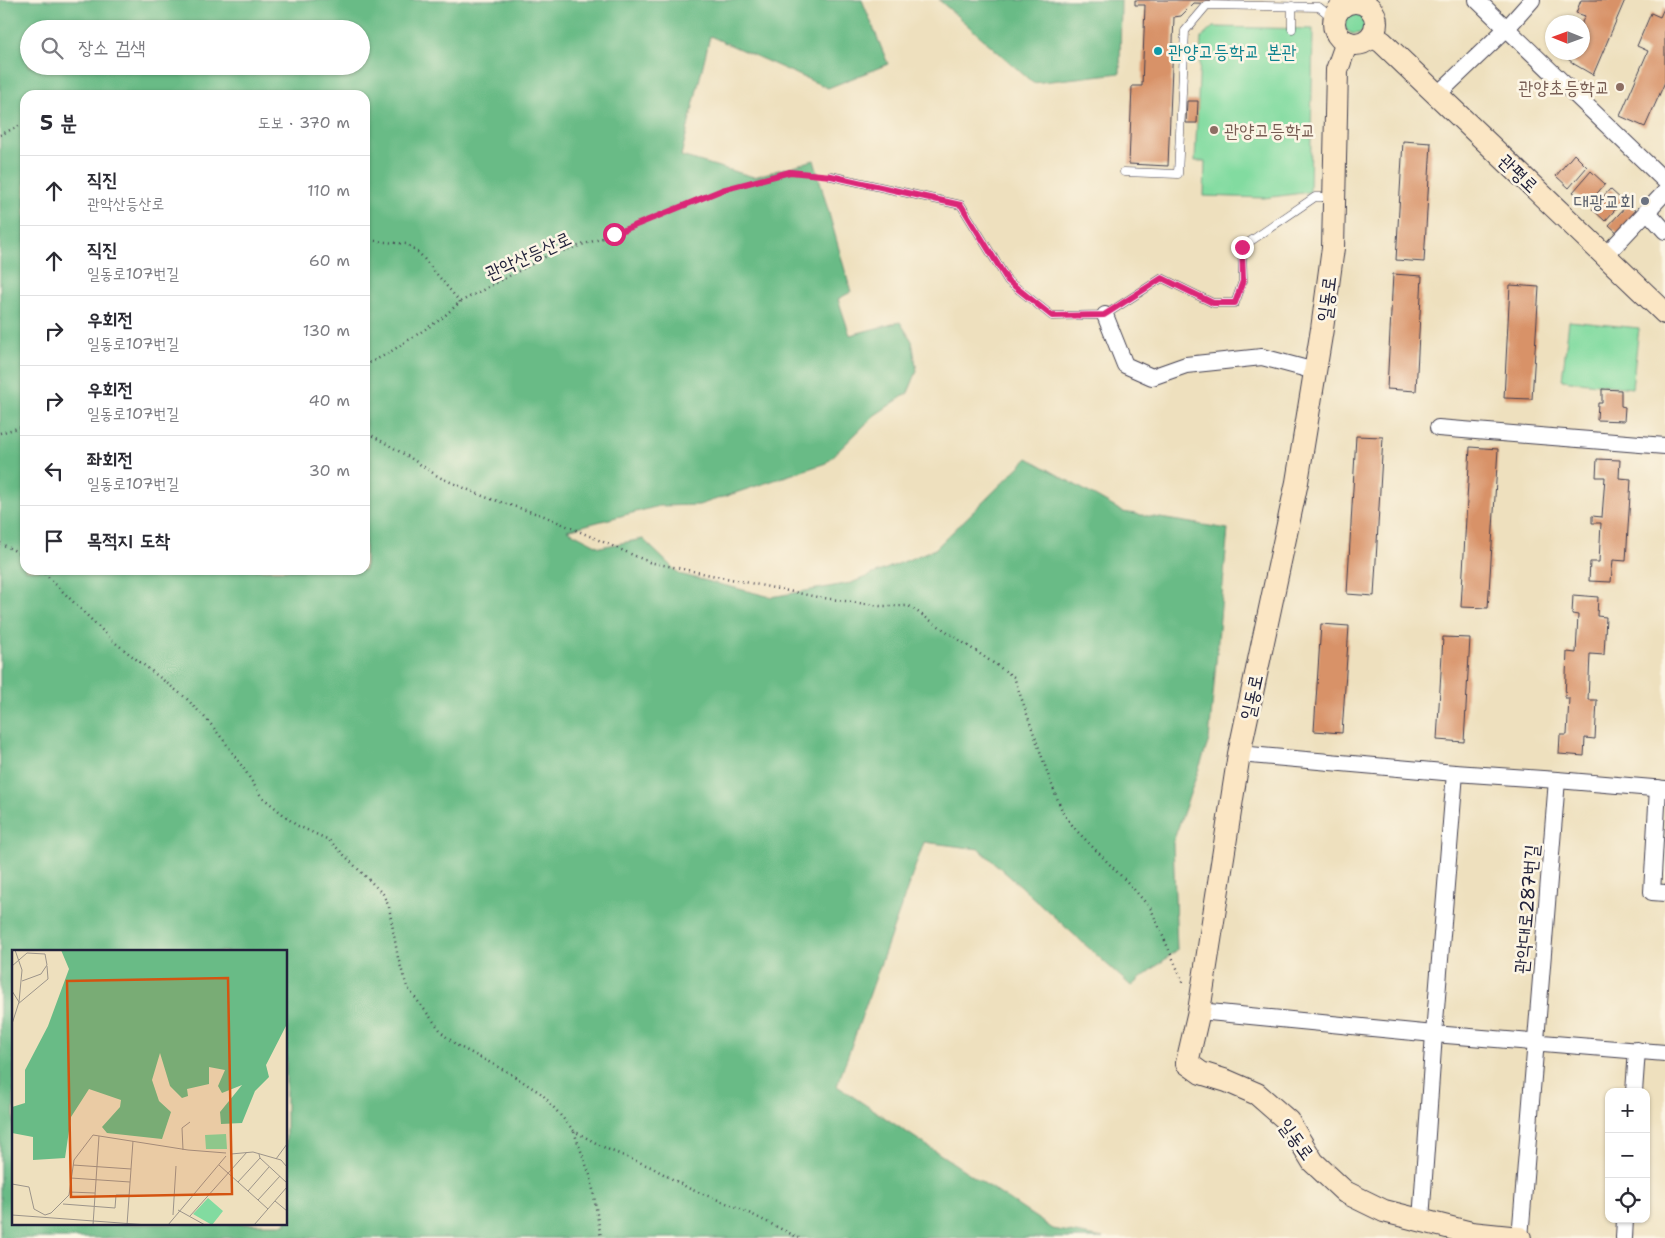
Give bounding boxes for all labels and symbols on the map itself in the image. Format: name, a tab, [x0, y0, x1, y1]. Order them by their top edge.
north arrow	[1545, 15, 1590, 60]
place label: 관양고등학교 본관	[1168, 39, 1297, 64]
marker: 관양고등학교 본관	[1152, 45, 1164, 57]
place label: 관양초등학교	[1518, 75, 1610, 100]
marker: 관양초등학교	[1614, 81, 1626, 93]
place label: 관양고등학교	[1224, 118, 1316, 143]
marker: 관양고등학교	[1208, 124, 1220, 136]
street label: 관평로	[1493, 148, 1544, 198]
place label: 대광교회	[1574, 189, 1635, 214]
marker: 대광교회	[1639, 195, 1651, 207]
route start	[603, 223, 626, 246]
street label: 관악산등산로	[481, 225, 575, 286]
route end	[1231, 236, 1254, 259]
street label: 일동로	[1311, 275, 1342, 323]
street label: 일동로	[1234, 672, 1268, 722]
street label: 관악대로287번길	[1508, 843, 1545, 975]
inset map	[12, 950, 288, 1226]
street label: 일동로	[1273, 1113, 1320, 1165]

